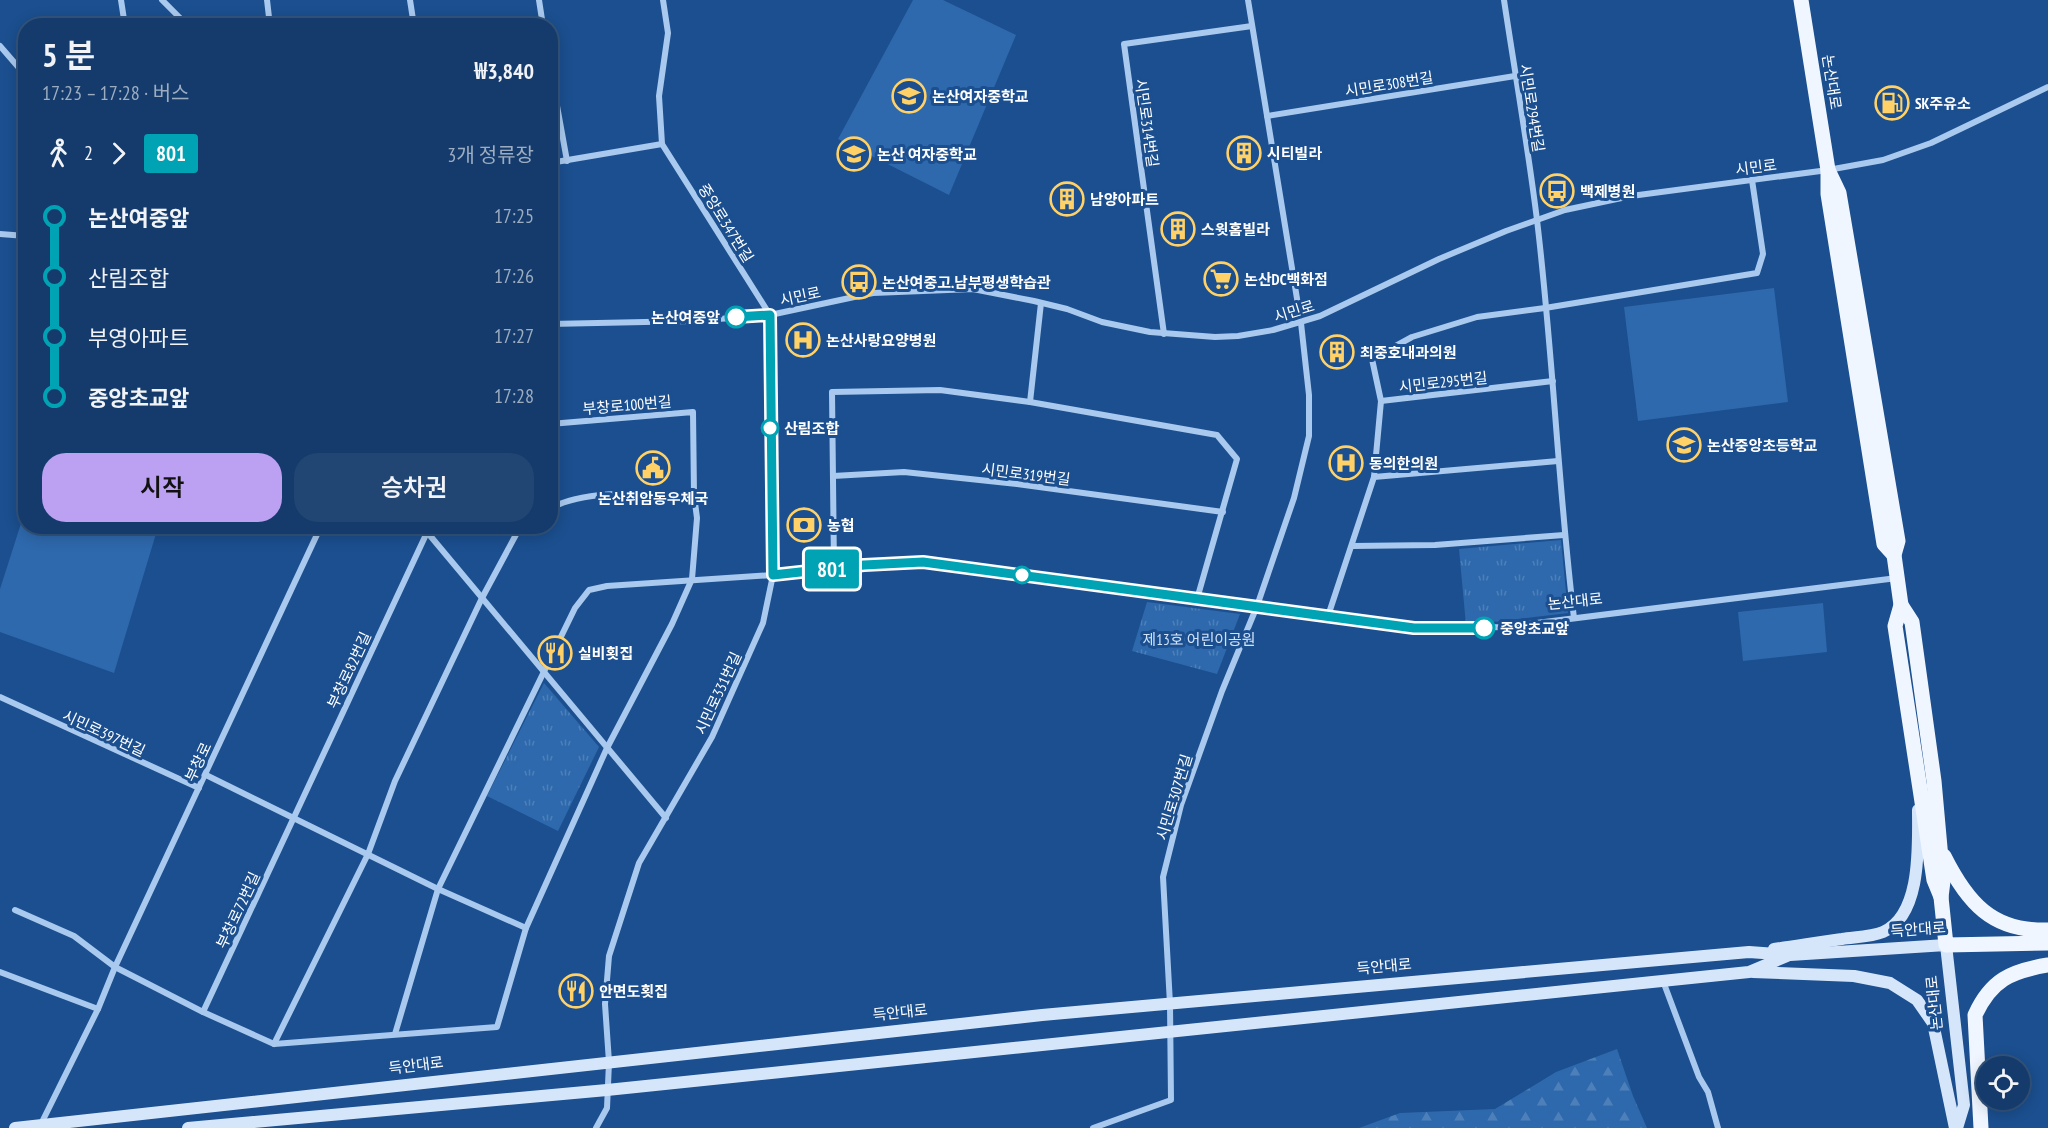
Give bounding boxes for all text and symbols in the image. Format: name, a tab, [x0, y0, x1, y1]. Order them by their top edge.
text: 5 분	[42, 33, 95, 76]
street label: 논산대로	[1818, 53, 1846, 111]
text: ₩3,840	[474, 57, 534, 85]
street label: 시민로294번길	[1516, 62, 1548, 154]
street label: 시민로308번길	[1343, 68, 1435, 100]
street label: 시민로314번길	[1131, 77, 1163, 169]
school or university icon: 논산여자중학교	[891, 78, 927, 114]
text: 17:23 – 17:28 · 버스	[42, 80, 189, 106]
fuel station icon: SK주유소	[1874, 85, 1910, 121]
place label: 논산여자중학교	[932, 87, 1029, 106]
place label: SK주유소	[1915, 94, 1971, 113]
building icon: 시티빌라	[1226, 135, 1262, 171]
school or university icon: 논산 여자중학교	[836, 136, 872, 172]
icon: walk	[42, 137, 75, 170]
icon: forward	[102, 137, 135, 170]
text: 2	[84, 140, 93, 166]
text: 801	[156, 140, 186, 167]
text: 3개 정류장	[447, 142, 534, 168]
place label: 시티빌라	[1267, 144, 1322, 163]
place label: 논산 여자중학교	[877, 145, 977, 164]
street label: 시민로	[1734, 155, 1778, 179]
bus stop icon: 백제병원	[1539, 173, 1575, 209]
street label: 중앙로347번길	[694, 180, 758, 266]
building icon: 남양아파트	[1049, 181, 1085, 217]
place label: 백제병원	[1580, 182, 1635, 201]
place label: 남양아파트	[1090, 190, 1159, 209]
text: 17:25	[494, 203, 534, 229]
text: 논산여중앞	[88, 204, 189, 232]
building icon: 스윗홈빌라	[1160, 211, 1196, 247]
place label: 스윗홈빌라	[1201, 220, 1270, 239]
supermarket icon: 논산DC백화점	[1203, 261, 1239, 297]
text: 17:26	[494, 263, 534, 289]
text: 산림조합	[88, 264, 169, 292]
bus stop icon: 논산여중고.남부평생학습관	[841, 264, 877, 300]
place label: 논산DC백화점	[1244, 270, 1328, 289]
place label: 논산여중고.남부평생학습관	[882, 273, 1051, 292]
street label: 시민로	[778, 282, 822, 310]
street label: 시민로	[1271, 296, 1317, 326]
marker: 논산여중앞	[725, 306, 747, 328]
place label: 논산여중앞	[651, 308, 720, 327]
hospital icon: 논산사랑요양병원	[785, 322, 821, 358]
text: 17:27	[494, 323, 534, 349]
text: 부영아파트	[88, 324, 189, 352]
place label: 논산사랑요양병원	[826, 331, 936, 350]
building icon: 최중호내과의원	[1319, 334, 1355, 370]
place label: 최중호내과의원	[1360, 343, 1457, 362]
street label: 시민로295번길	[1398, 368, 1488, 396]
text: 17:28	[494, 383, 534, 409]
text: 중앙초교앞	[88, 384, 189, 412]
street label: 부창로100번길	[582, 392, 672, 418]
marker: 산림조합	[761, 419, 779, 437]
place label: 산림조합	[784, 419, 839, 438]
school or university icon: 논산중앙초등학교	[1666, 427, 1702, 463]
place label: 논산중앙초등학교	[1707, 436, 1818, 455]
hospital icon: 동의한의원	[1328, 445, 1364, 481]
public building icon: 논산취암동우체국	[635, 450, 671, 486]
button: 시작	[42, 453, 282, 522]
button: 승차권	[294, 453, 534, 522]
place label: 동의한의원	[1369, 454, 1438, 473]
street label: 시민로319번길	[981, 459, 1071, 489]
place label: 논산취암동우체국	[598, 489, 708, 508]
bank icon: 농협	[786, 507, 822, 543]
place label: 농협	[827, 516, 855, 535]
line badge: 801	[798, 550, 866, 588]
text: 801	[817, 556, 847, 583]
unlabelled marker	[1013, 566, 1031, 584]
street label: 논산대로	[1547, 589, 1603, 613]
marker: 중앙초교앞	[1473, 617, 1495, 639]
place label: 중앙초교앞	[1500, 619, 1569, 638]
street label: 부창로82번길	[323, 629, 375, 711]
park label: 제13호 어린이공원	[1142, 630, 1256, 649]
restaurant icon: 실비횟집	[537, 635, 573, 671]
place label: 실비횟집	[578, 644, 633, 663]
street label: 시민로331번길	[691, 649, 745, 737]
street label: 시민로397번길	[60, 706, 148, 760]
street label: 부창로	[181, 739, 215, 785]
street label: 시민로307번길	[1152, 752, 1196, 842]
street label: 부창로72번길	[212, 869, 264, 951]
street label: 득안대로	[1890, 918, 1946, 940]
street label: 득안대로	[1356, 954, 1412, 978]
restaurant icon: 안면도횟집	[558, 973, 594, 1009]
street label: 논산대로	[1922, 975, 1946, 1031]
place label: 안면도횟집	[599, 982, 668, 1001]
street label: 득안대로	[872, 1000, 928, 1024]
street label: 득안대로	[387, 1052, 445, 1078]
map controls	[1976, 1056, 2030, 1110]
button: locate	[1976, 1056, 2030, 1110]

